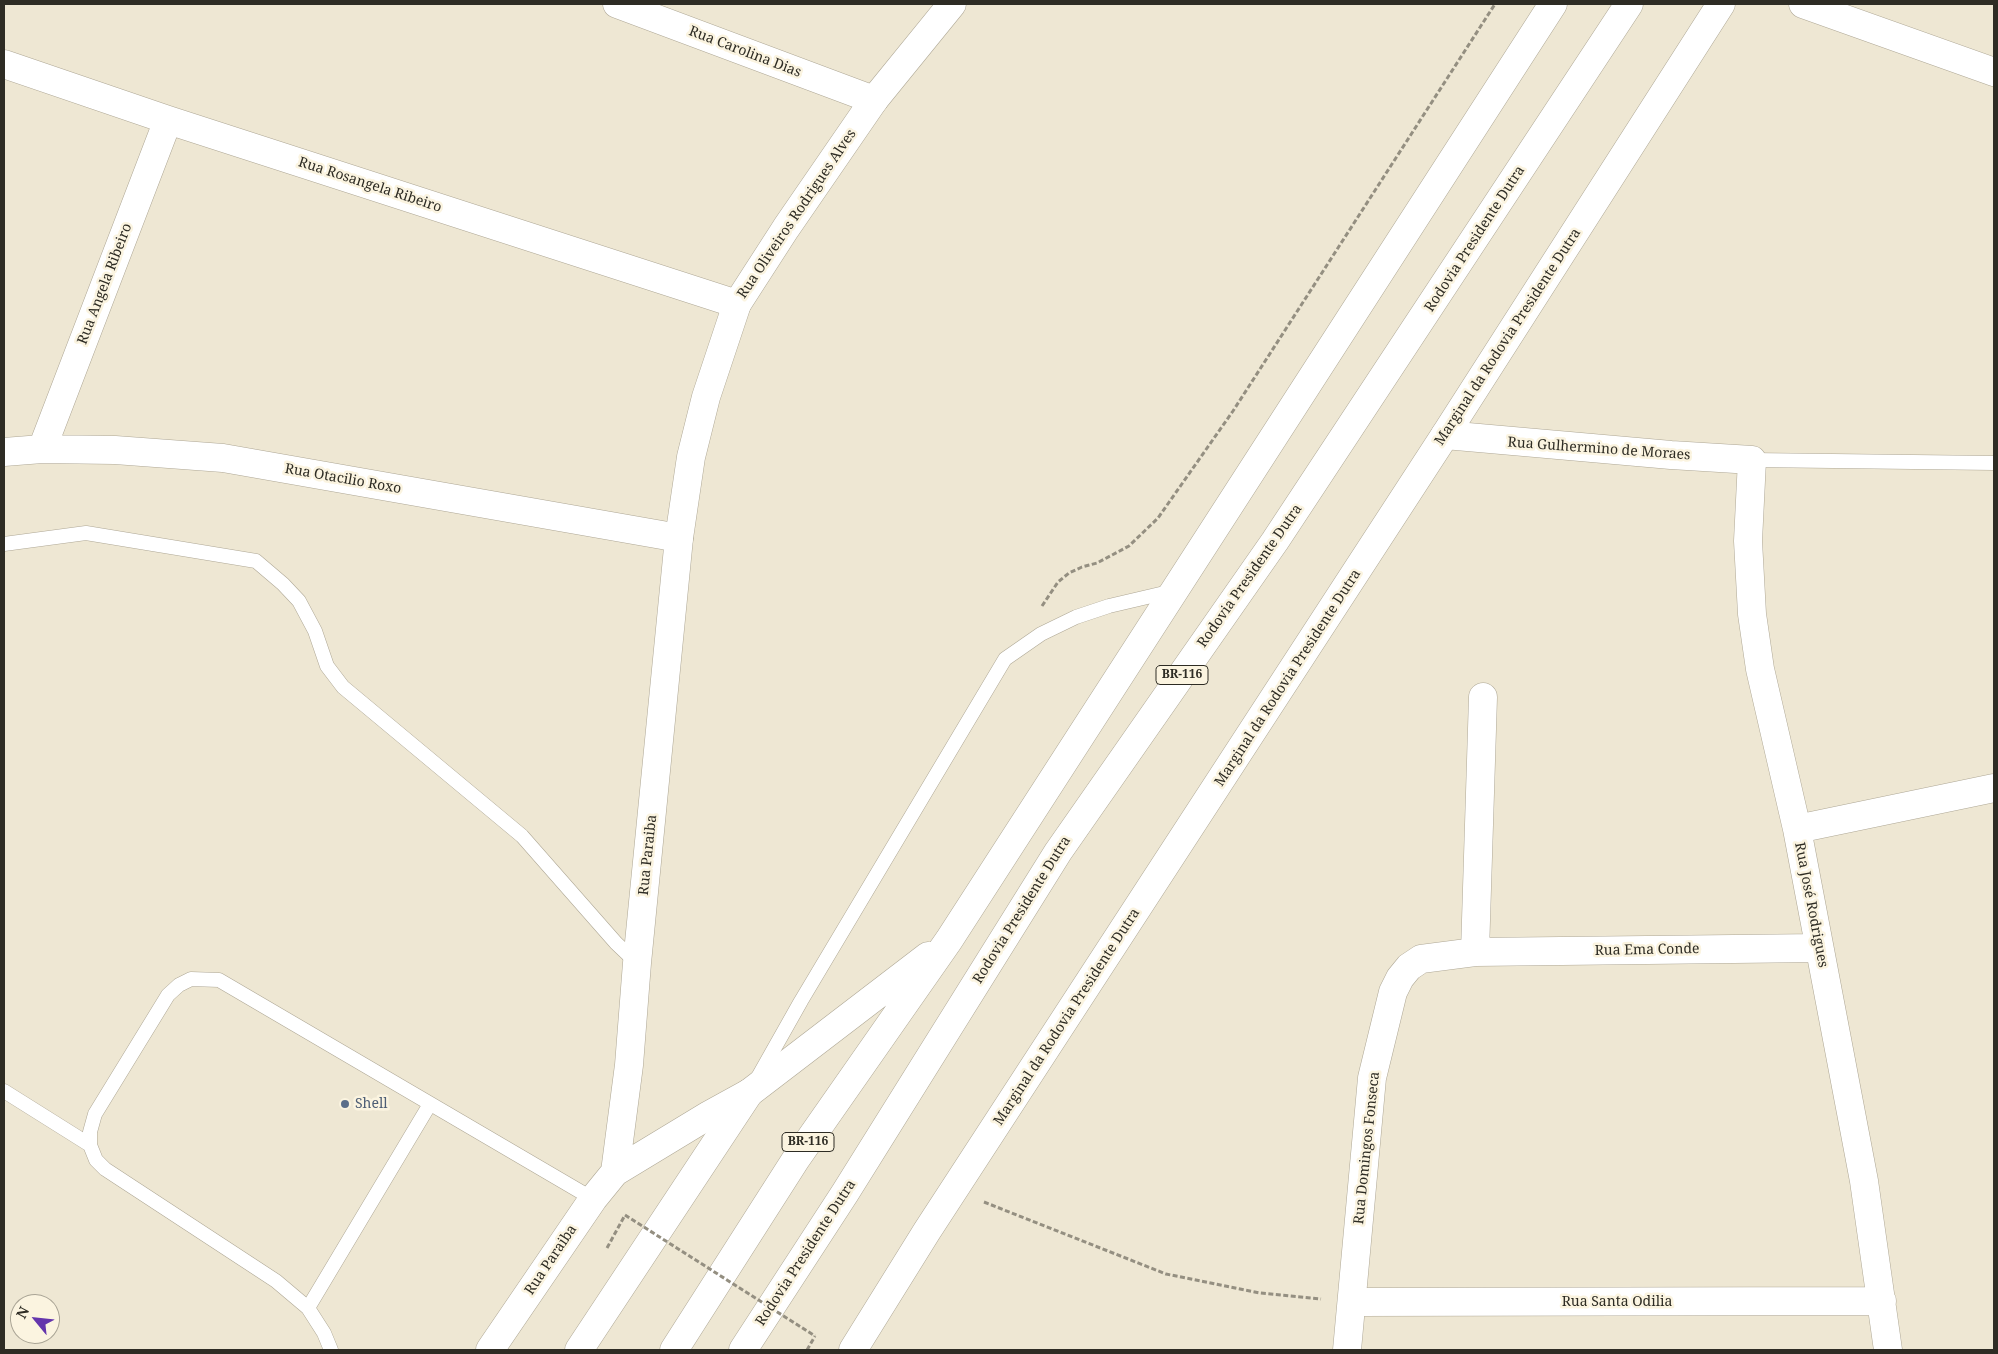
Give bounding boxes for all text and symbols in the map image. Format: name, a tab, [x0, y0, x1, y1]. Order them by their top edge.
street label: Rua Carolina Dias	[686, 23, 804, 81]
street label: Rua Oliveiros Rodrigues Alves	[734, 126, 860, 302]
street label: Rua Rosangela Ribeiro	[296, 154, 444, 216]
street label: Rodovia Presidente Dutra	[1421, 163, 1529, 315]
street label: Rua Angela Ribeiro	[74, 221, 136, 347]
street label: Marginal da Rodovia Presidente Dutra	[1431, 225, 1585, 449]
street label: Rua Gulhermino de Moraes	[1507, 434, 1691, 464]
street label: Rua Otacilio Roxo	[283, 460, 403, 498]
street label: Rodovia Presidente Dutra	[1194, 501, 1306, 651]
street label: Marginal da Rodovia Presidente Dutra	[1211, 566, 1365, 790]
road number: BR-116	[1156, 666, 1208, 684]
street label: Rua Paraiba	[635, 814, 661, 896]
street label: Rodovia Presidente Dutra	[970, 833, 1074, 987]
street label: Rua José Rodrigues	[1791, 841, 1831, 969]
street label: Marginal da Rodovia Presidente Dutra	[990, 905, 1144, 1129]
street label: Rua Ema Conde	[1594, 941, 1700, 959]
street label: Rua Domingos Fonseca	[1351, 1071, 1383, 1225]
place label: Shell	[355, 1096, 388, 1112]
marker: Shell	[339, 1098, 351, 1110]
road number: BR-116	[782, 1132, 834, 1152]
street label: Rodovia Presidente Dutra	[752, 1177, 860, 1329]
street label: Rua Paraiba	[521, 1222, 581, 1298]
north arrow	[10, 1294, 60, 1344]
street label: Rua Santa Odilia	[1562, 1294, 1672, 1310]
text: N	[11, 1303, 33, 1322]

